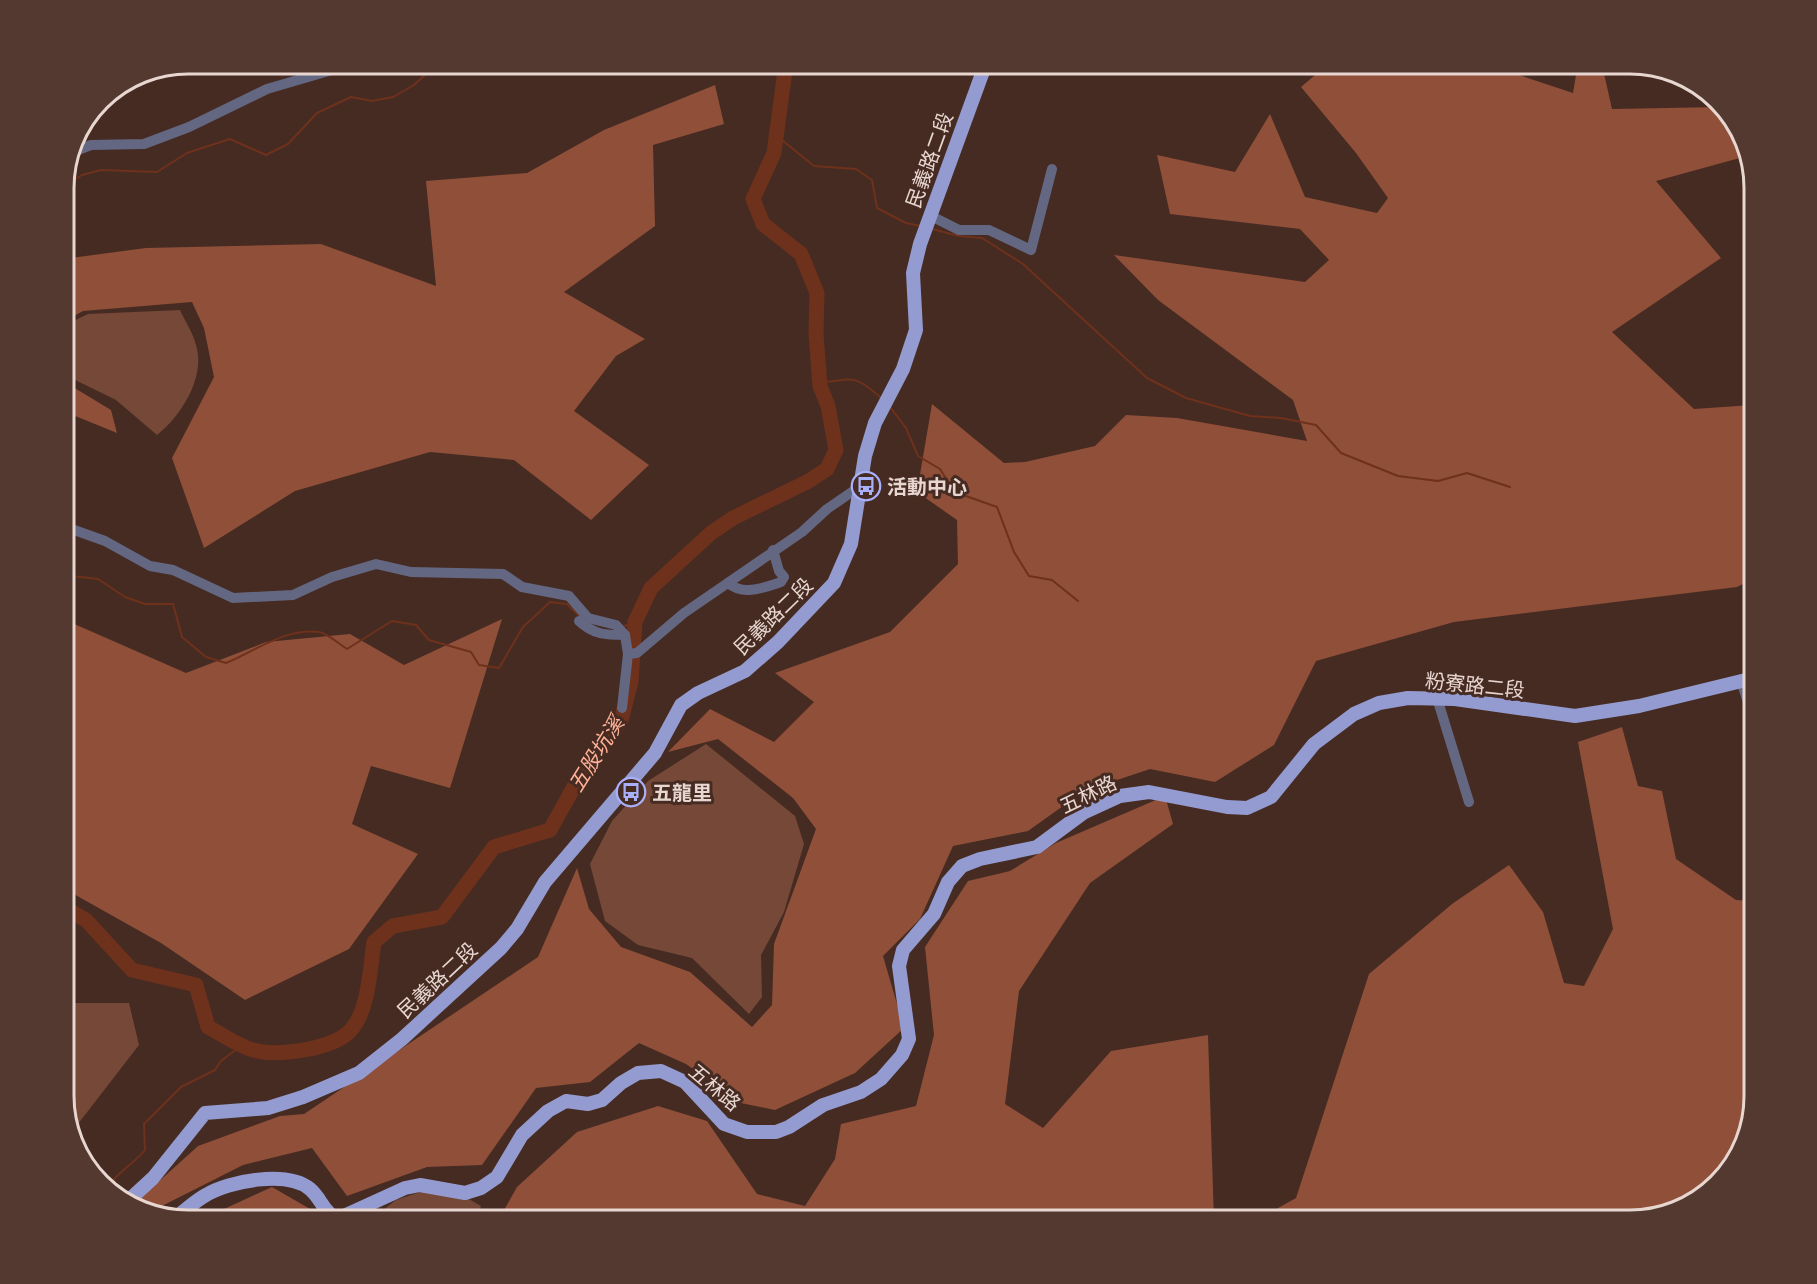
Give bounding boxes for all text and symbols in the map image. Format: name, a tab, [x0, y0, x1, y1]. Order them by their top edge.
street label: 民義路二段	[900, 109, 958, 211]
bus stop icon: 活動中心	[850, 470, 882, 502]
place label: 活動中心	[887, 474, 967, 499]
street label: 民義路二段	[728, 572, 818, 660]
street label: 粉寮路二段	[1424, 667, 1526, 703]
water label: 五股坑溪	[562, 709, 631, 797]
street label: 五林路	[1056, 770, 1120, 818]
bus stop icon: 五龍里	[615, 776, 647, 808]
place label: 五龍里	[652, 780, 712, 805]
street label: 民義路二段	[392, 937, 482, 1023]
street label: 五林路	[684, 1058, 746, 1116]

